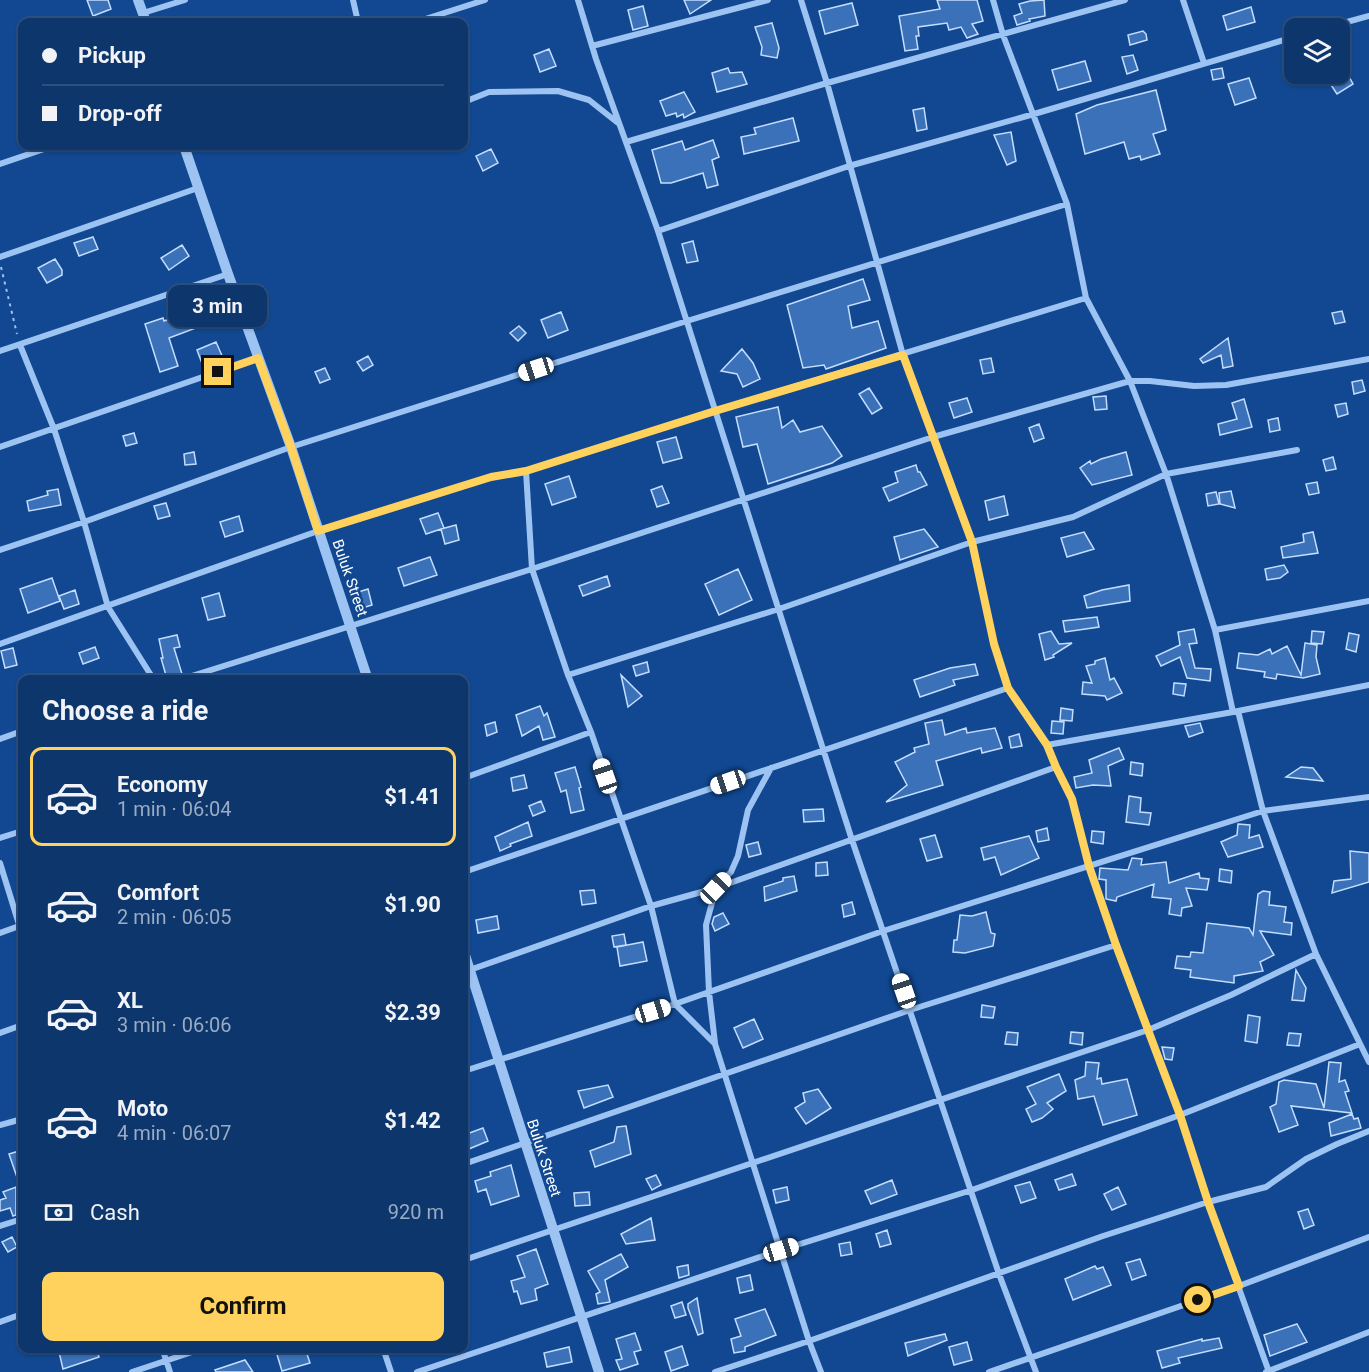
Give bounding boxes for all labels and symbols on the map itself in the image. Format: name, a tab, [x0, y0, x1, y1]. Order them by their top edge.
callout: 3 min	[168, 285, 268, 327]
car	[516, 355, 556, 383]
route end	[204, 358, 231, 385]
street label: Buluk Street	[328, 537, 372, 619]
car	[591, 756, 619, 796]
car	[708, 768, 748, 796]
car	[697, 869, 735, 907]
car	[890, 971, 918, 1011]
car	[633, 997, 673, 1025]
street label: Buluk Street	[523, 1117, 565, 1199]
car	[761, 1236, 801, 1264]
route start	[1184, 1286, 1211, 1313]

